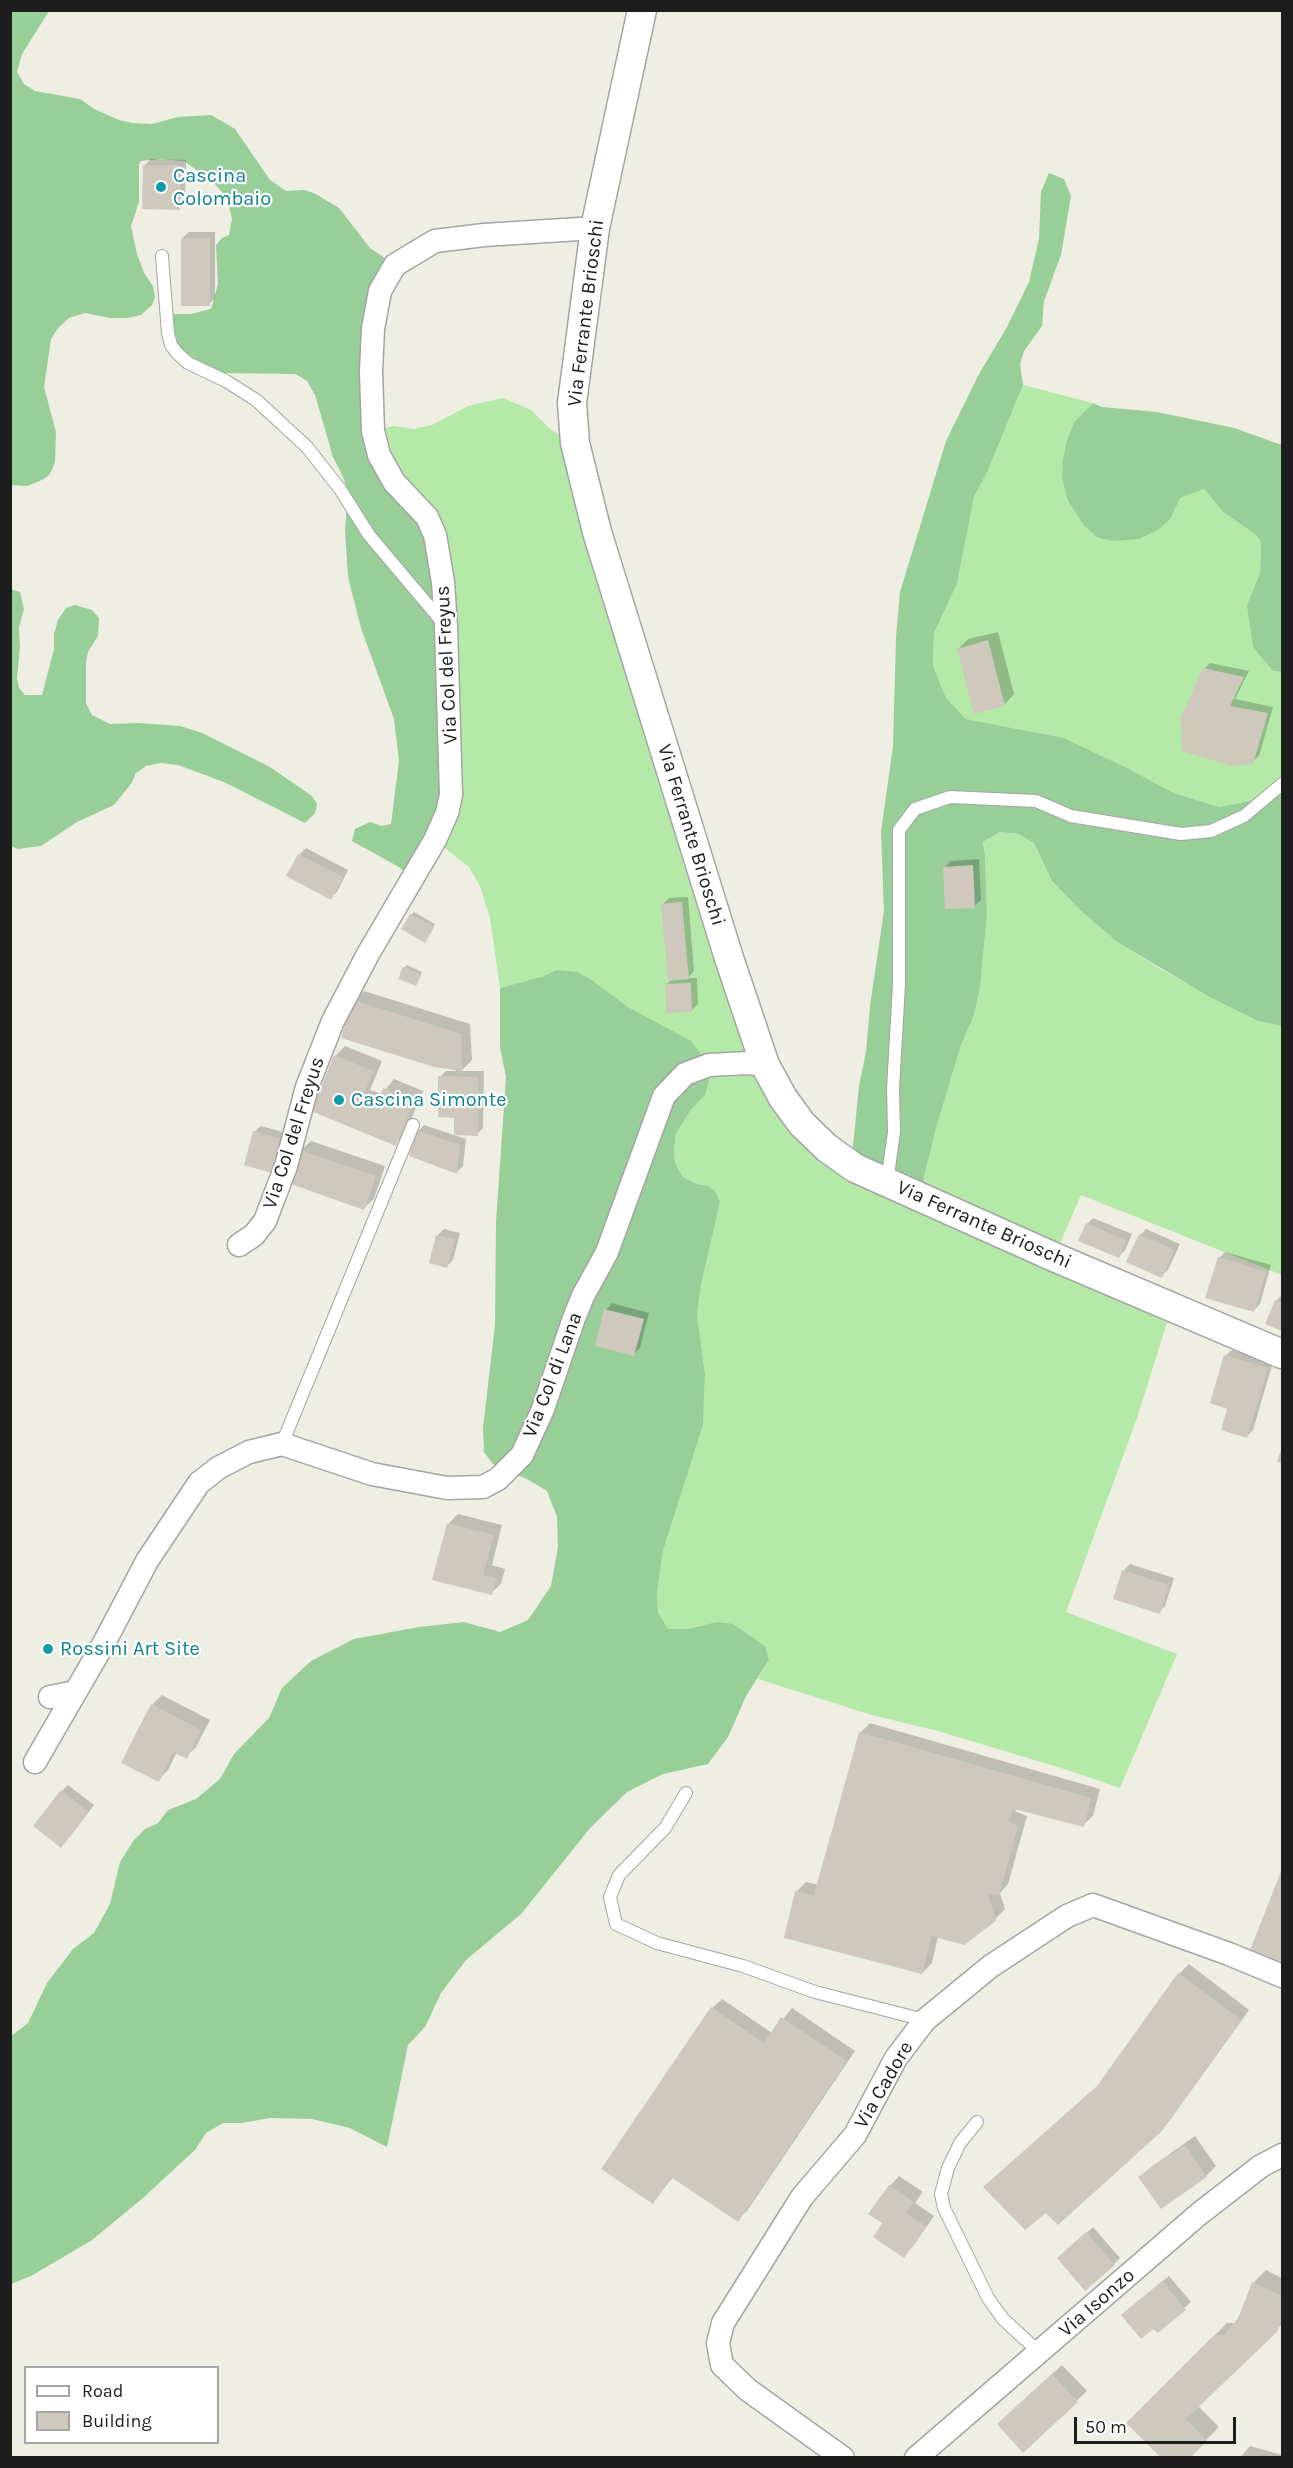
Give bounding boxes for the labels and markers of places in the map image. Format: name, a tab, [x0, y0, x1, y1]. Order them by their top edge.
place label: Cascina Colombaio	[173, 164, 271, 211]
marker: Cascina Colombaio	[154, 180, 168, 194]
place label: Cascina Simonte	[351, 1088, 506, 1112]
marker: Cascina Simonte	[332, 1093, 346, 1107]
place label: Rossini Art Site	[60, 1637, 200, 1661]
marker: Rossini Art Site	[41, 1642, 55, 1656]

